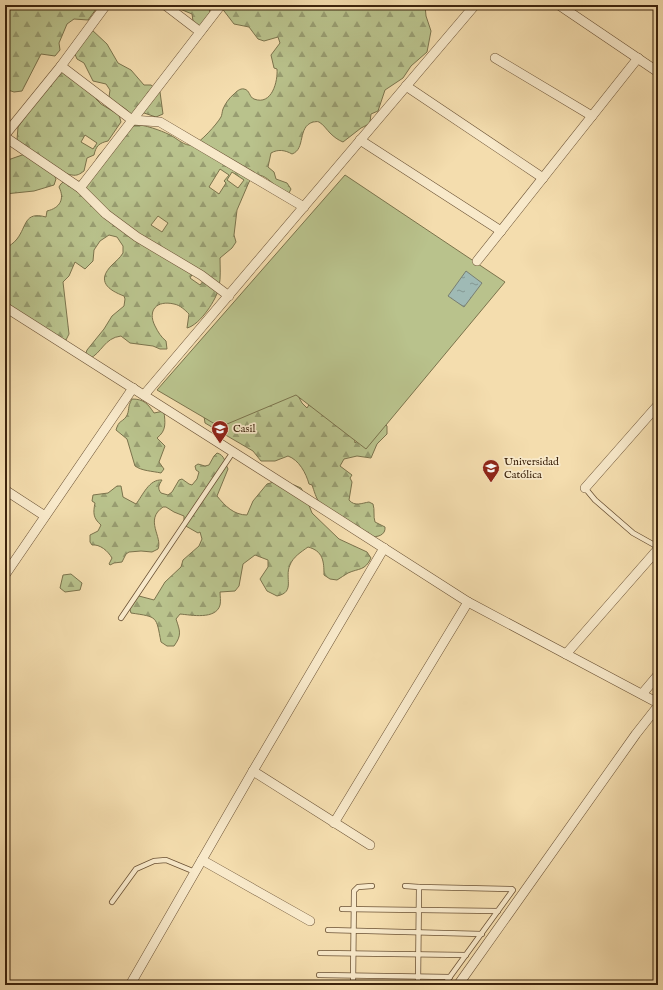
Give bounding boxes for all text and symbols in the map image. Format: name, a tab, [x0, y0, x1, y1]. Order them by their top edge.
school or university icon: Casil	[210, 419, 230, 444]
place label: Casil	[233, 422, 255, 436]
place label: Universidad Católica	[504, 455, 559, 482]
school or university icon: Universidad Católica	[481, 458, 501, 483]

